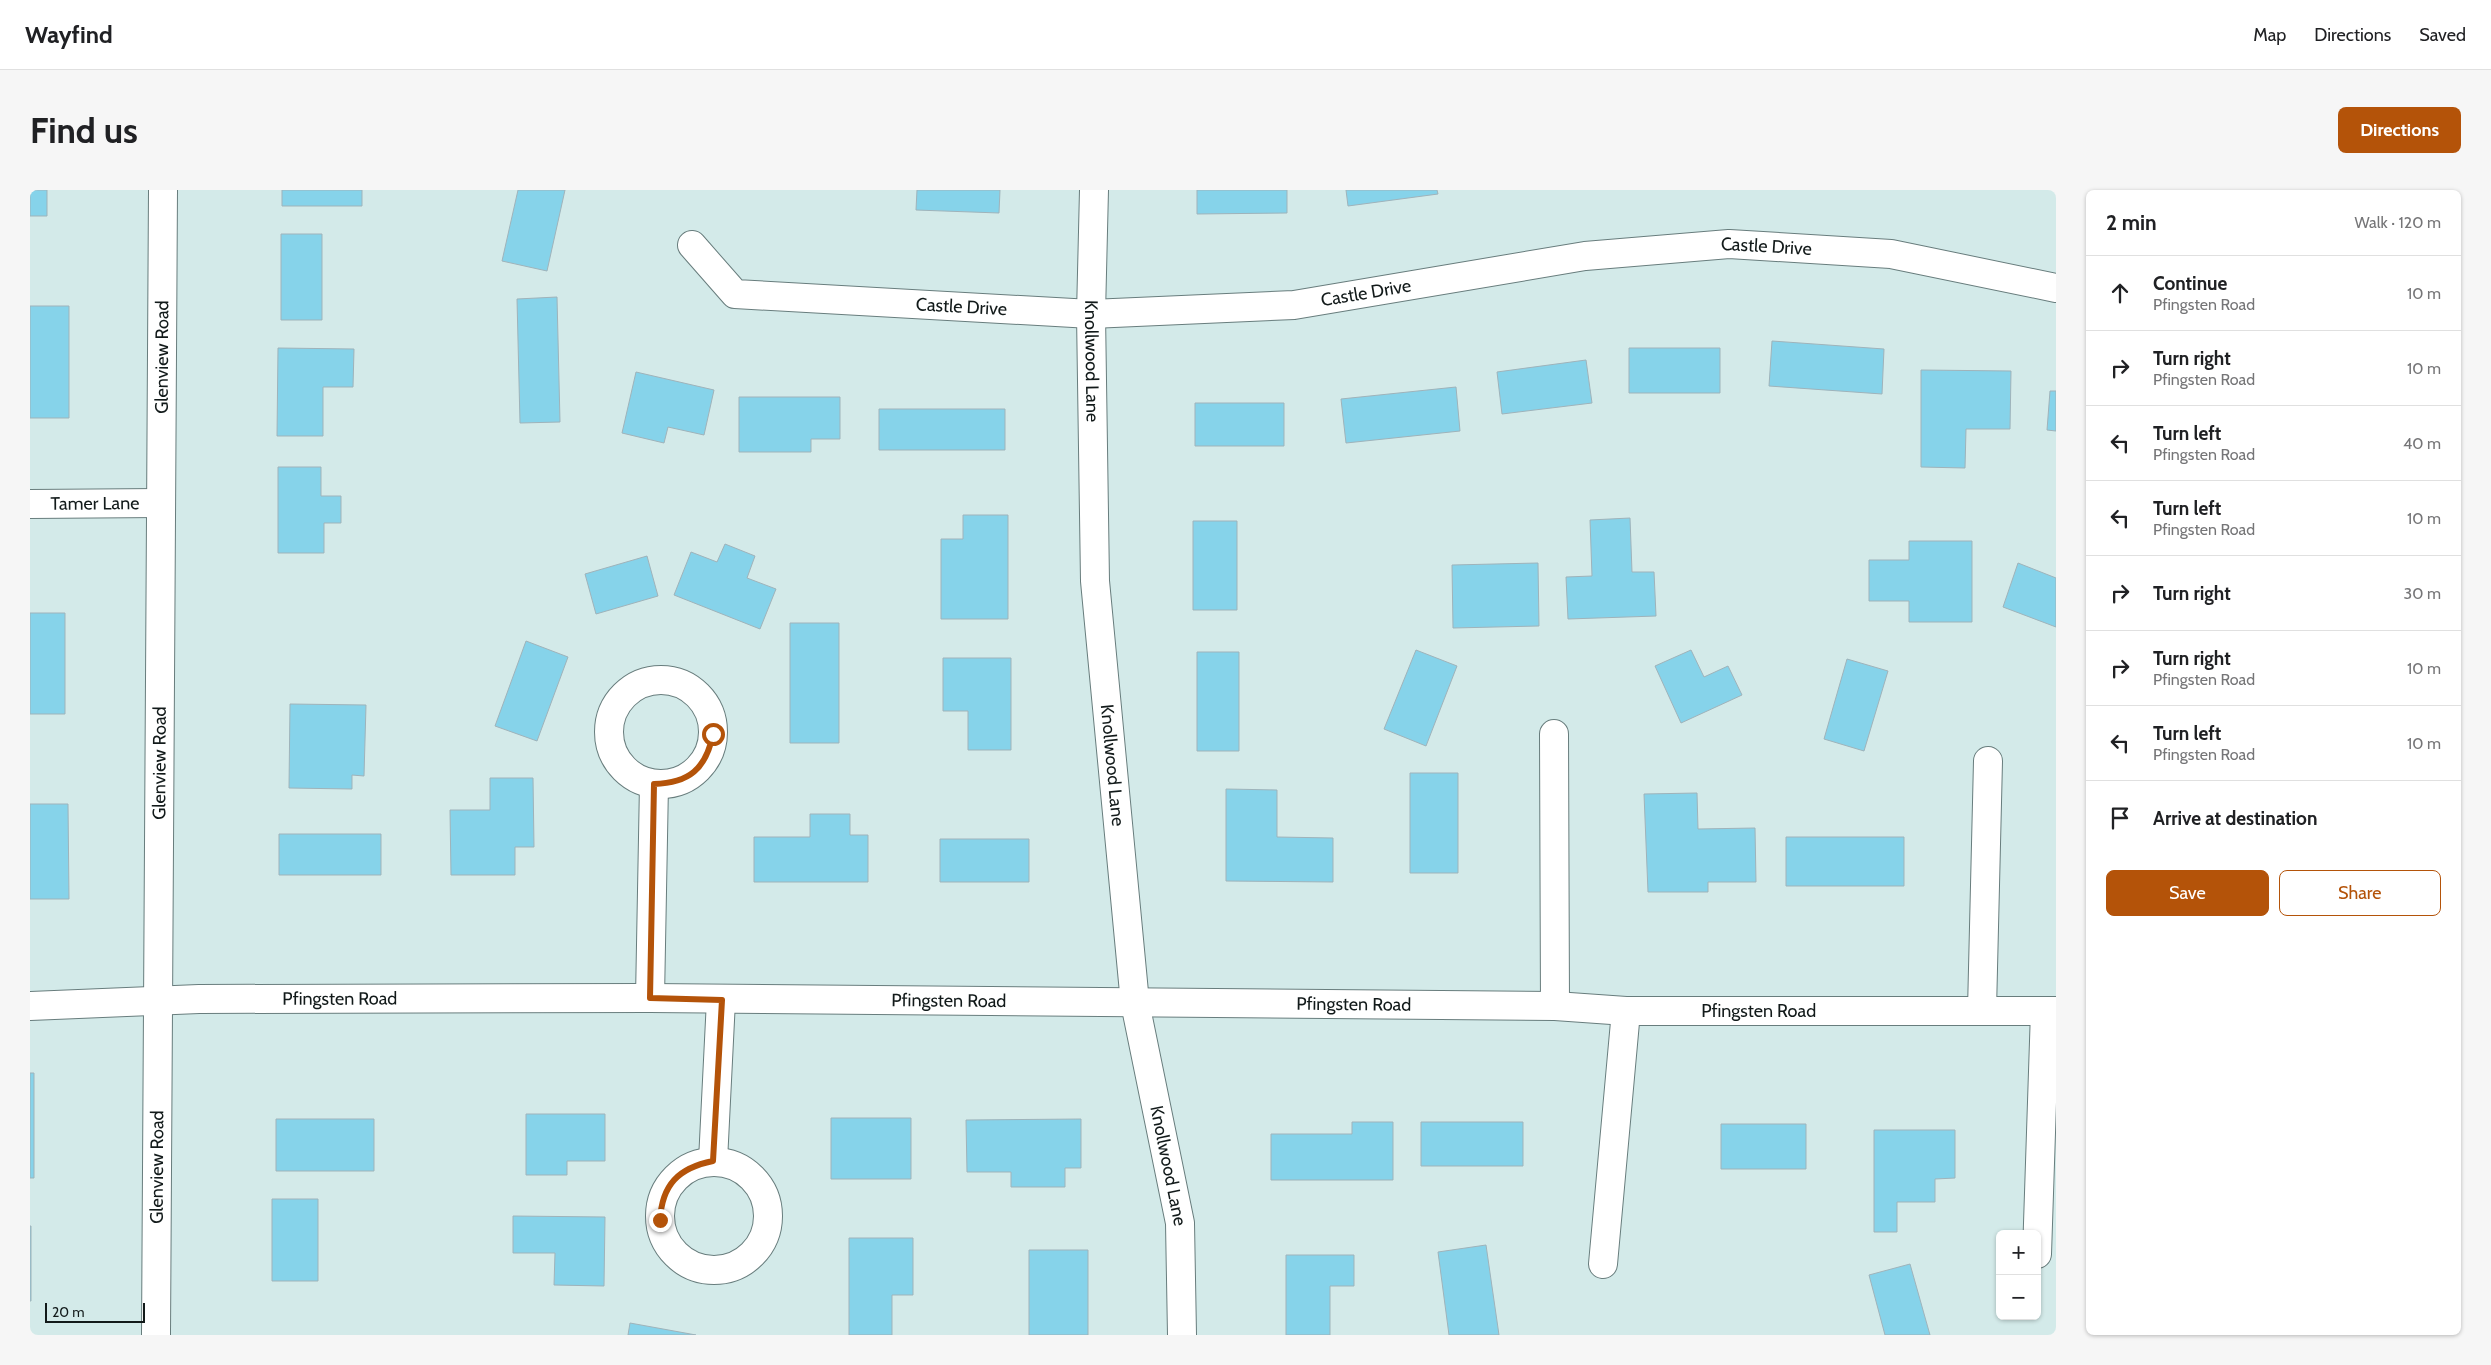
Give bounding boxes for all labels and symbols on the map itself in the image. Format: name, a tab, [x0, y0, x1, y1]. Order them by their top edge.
street label: Castle Drive	[1720, 233, 1813, 260]
street label: Castle Drive	[1319, 274, 1413, 311]
street label: Castle Drive	[915, 293, 1008, 320]
street label: Glenview Road	[151, 300, 173, 414]
street label: Knollwood Lane	[1080, 300, 1104, 422]
street label: Tamer Lane	[50, 492, 140, 515]
street label: Knollwood Lane	[1096, 703, 1129, 827]
street label: Glenview Road	[148, 706, 171, 820]
route start	[702, 723, 725, 746]
street label: Pfingsten Road	[282, 988, 397, 1010]
street label: Pfingsten Road	[891, 989, 1006, 1012]
street label: Pfingsten Road	[1296, 993, 1411, 1016]
street label: Pfingsten Road	[1701, 1000, 1816, 1022]
street label: Knollwood Lane	[1145, 1104, 1191, 1228]
street label: Glenview Road	[146, 1110, 168, 1224]
route end	[649, 1209, 672, 1232]
scale bar	[45, 1300, 145, 1323]

